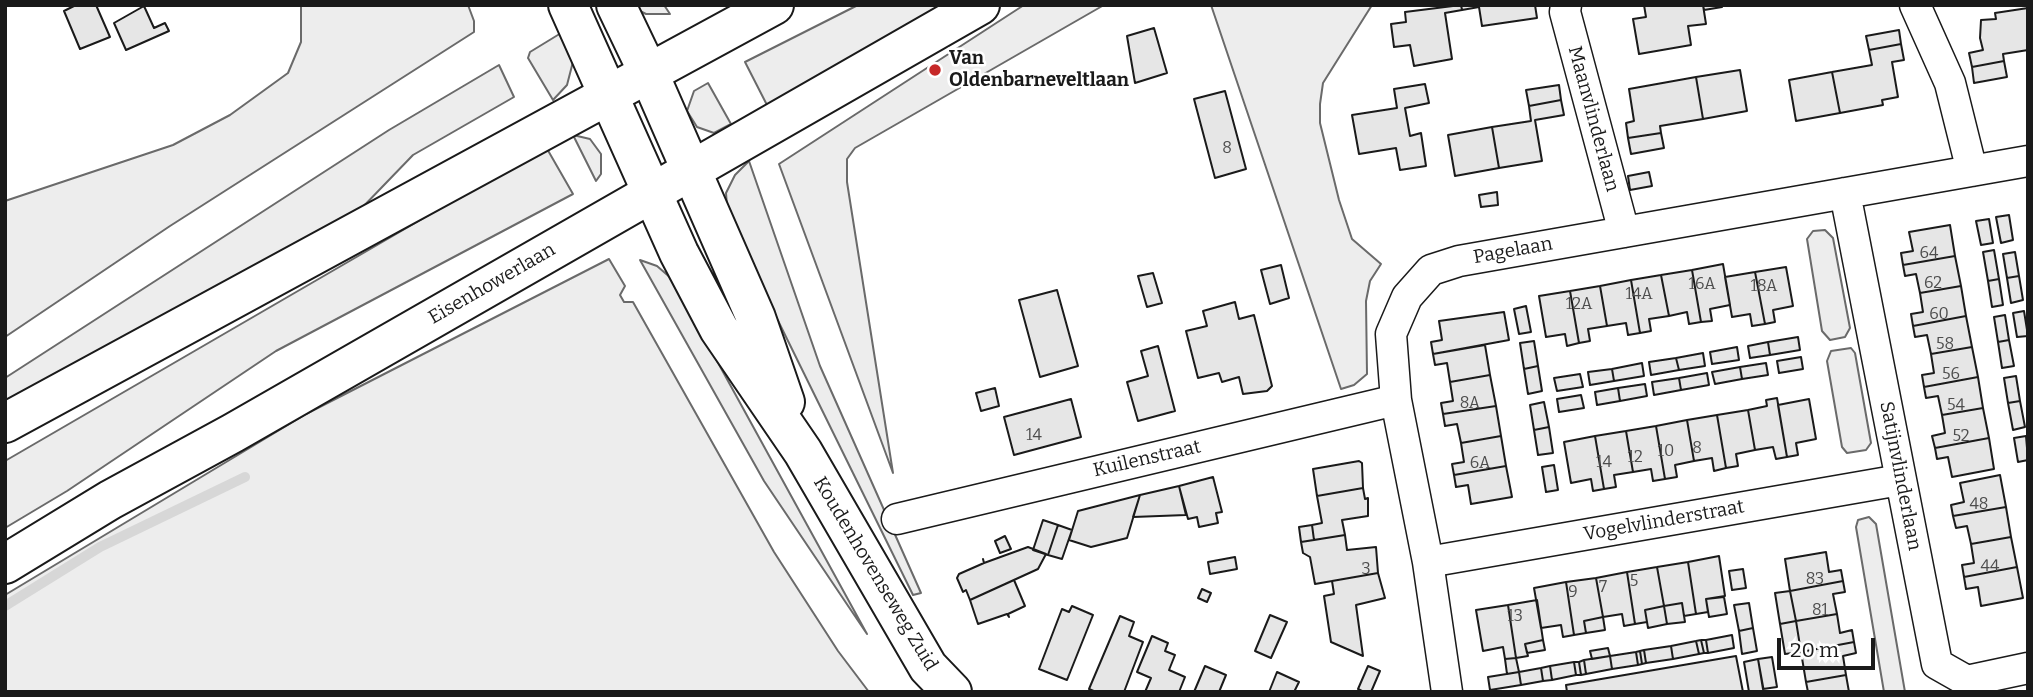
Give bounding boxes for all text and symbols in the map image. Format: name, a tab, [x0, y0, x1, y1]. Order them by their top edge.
street label: Maanvlinderlaan	[1563, 44, 1623, 194]
place label: Van Oldenbarneveltlaan	[949, 48, 1129, 92]
marker: Van Oldenbarneveltlaan	[927, 62, 943, 78]
house number: 8	[1222, 139, 1232, 159]
street label: Pagelaan	[1472, 233, 1554, 269]
street label: Eisenhowerlaan	[425, 239, 559, 329]
house number: 64	[1920, 244, 1938, 264]
house number: 62	[1924, 274, 1942, 294]
house number: 16A	[1688, 275, 1716, 295]
house number: 18A	[1751, 277, 1777, 297]
house number: 14A	[1625, 285, 1653, 305]
house number: 12A	[1566, 295, 1592, 315]
house number: 60	[1929, 305, 1949, 325]
house number: 58	[1936, 335, 1954, 355]
house number: 56	[1942, 365, 1960, 385]
house number: 8A	[1460, 394, 1480, 414]
house number: 54	[1947, 396, 1965, 416]
street label: Satijnvlinderlaan	[1874, 400, 1926, 552]
house number: 14	[1026, 426, 1042, 446]
house number: 52	[1953, 427, 1969, 447]
street label: Kuilenstraat	[1091, 436, 1203, 482]
house number: 8	[1692, 439, 1702, 459]
house number: 10	[1658, 442, 1674, 462]
house number: 12	[1627, 448, 1643, 468]
house number: 14	[1596, 453, 1612, 473]
house number: 6A	[1470, 454, 1490, 474]
street label: Koudenhovenseweg Zuid	[808, 473, 942, 675]
house number: 48	[1970, 495, 1988, 515]
street label: Vogelvlinderstraat	[1582, 496, 1746, 546]
house number: 44	[1981, 557, 1999, 577]
house number: 3	[1361, 560, 1371, 580]
house number: 83	[1806, 570, 1824, 590]
house number: 5	[1630, 572, 1638, 592]
house number: 7	[1599, 578, 1607, 598]
house number: 9	[1568, 583, 1578, 603]
house number: 81	[1812, 601, 1828, 621]
house number: 13	[1507, 607, 1523, 627]
scale bar	[1781, 624, 1879, 668]
text: 20 m	[1790, 637, 1839, 663]

